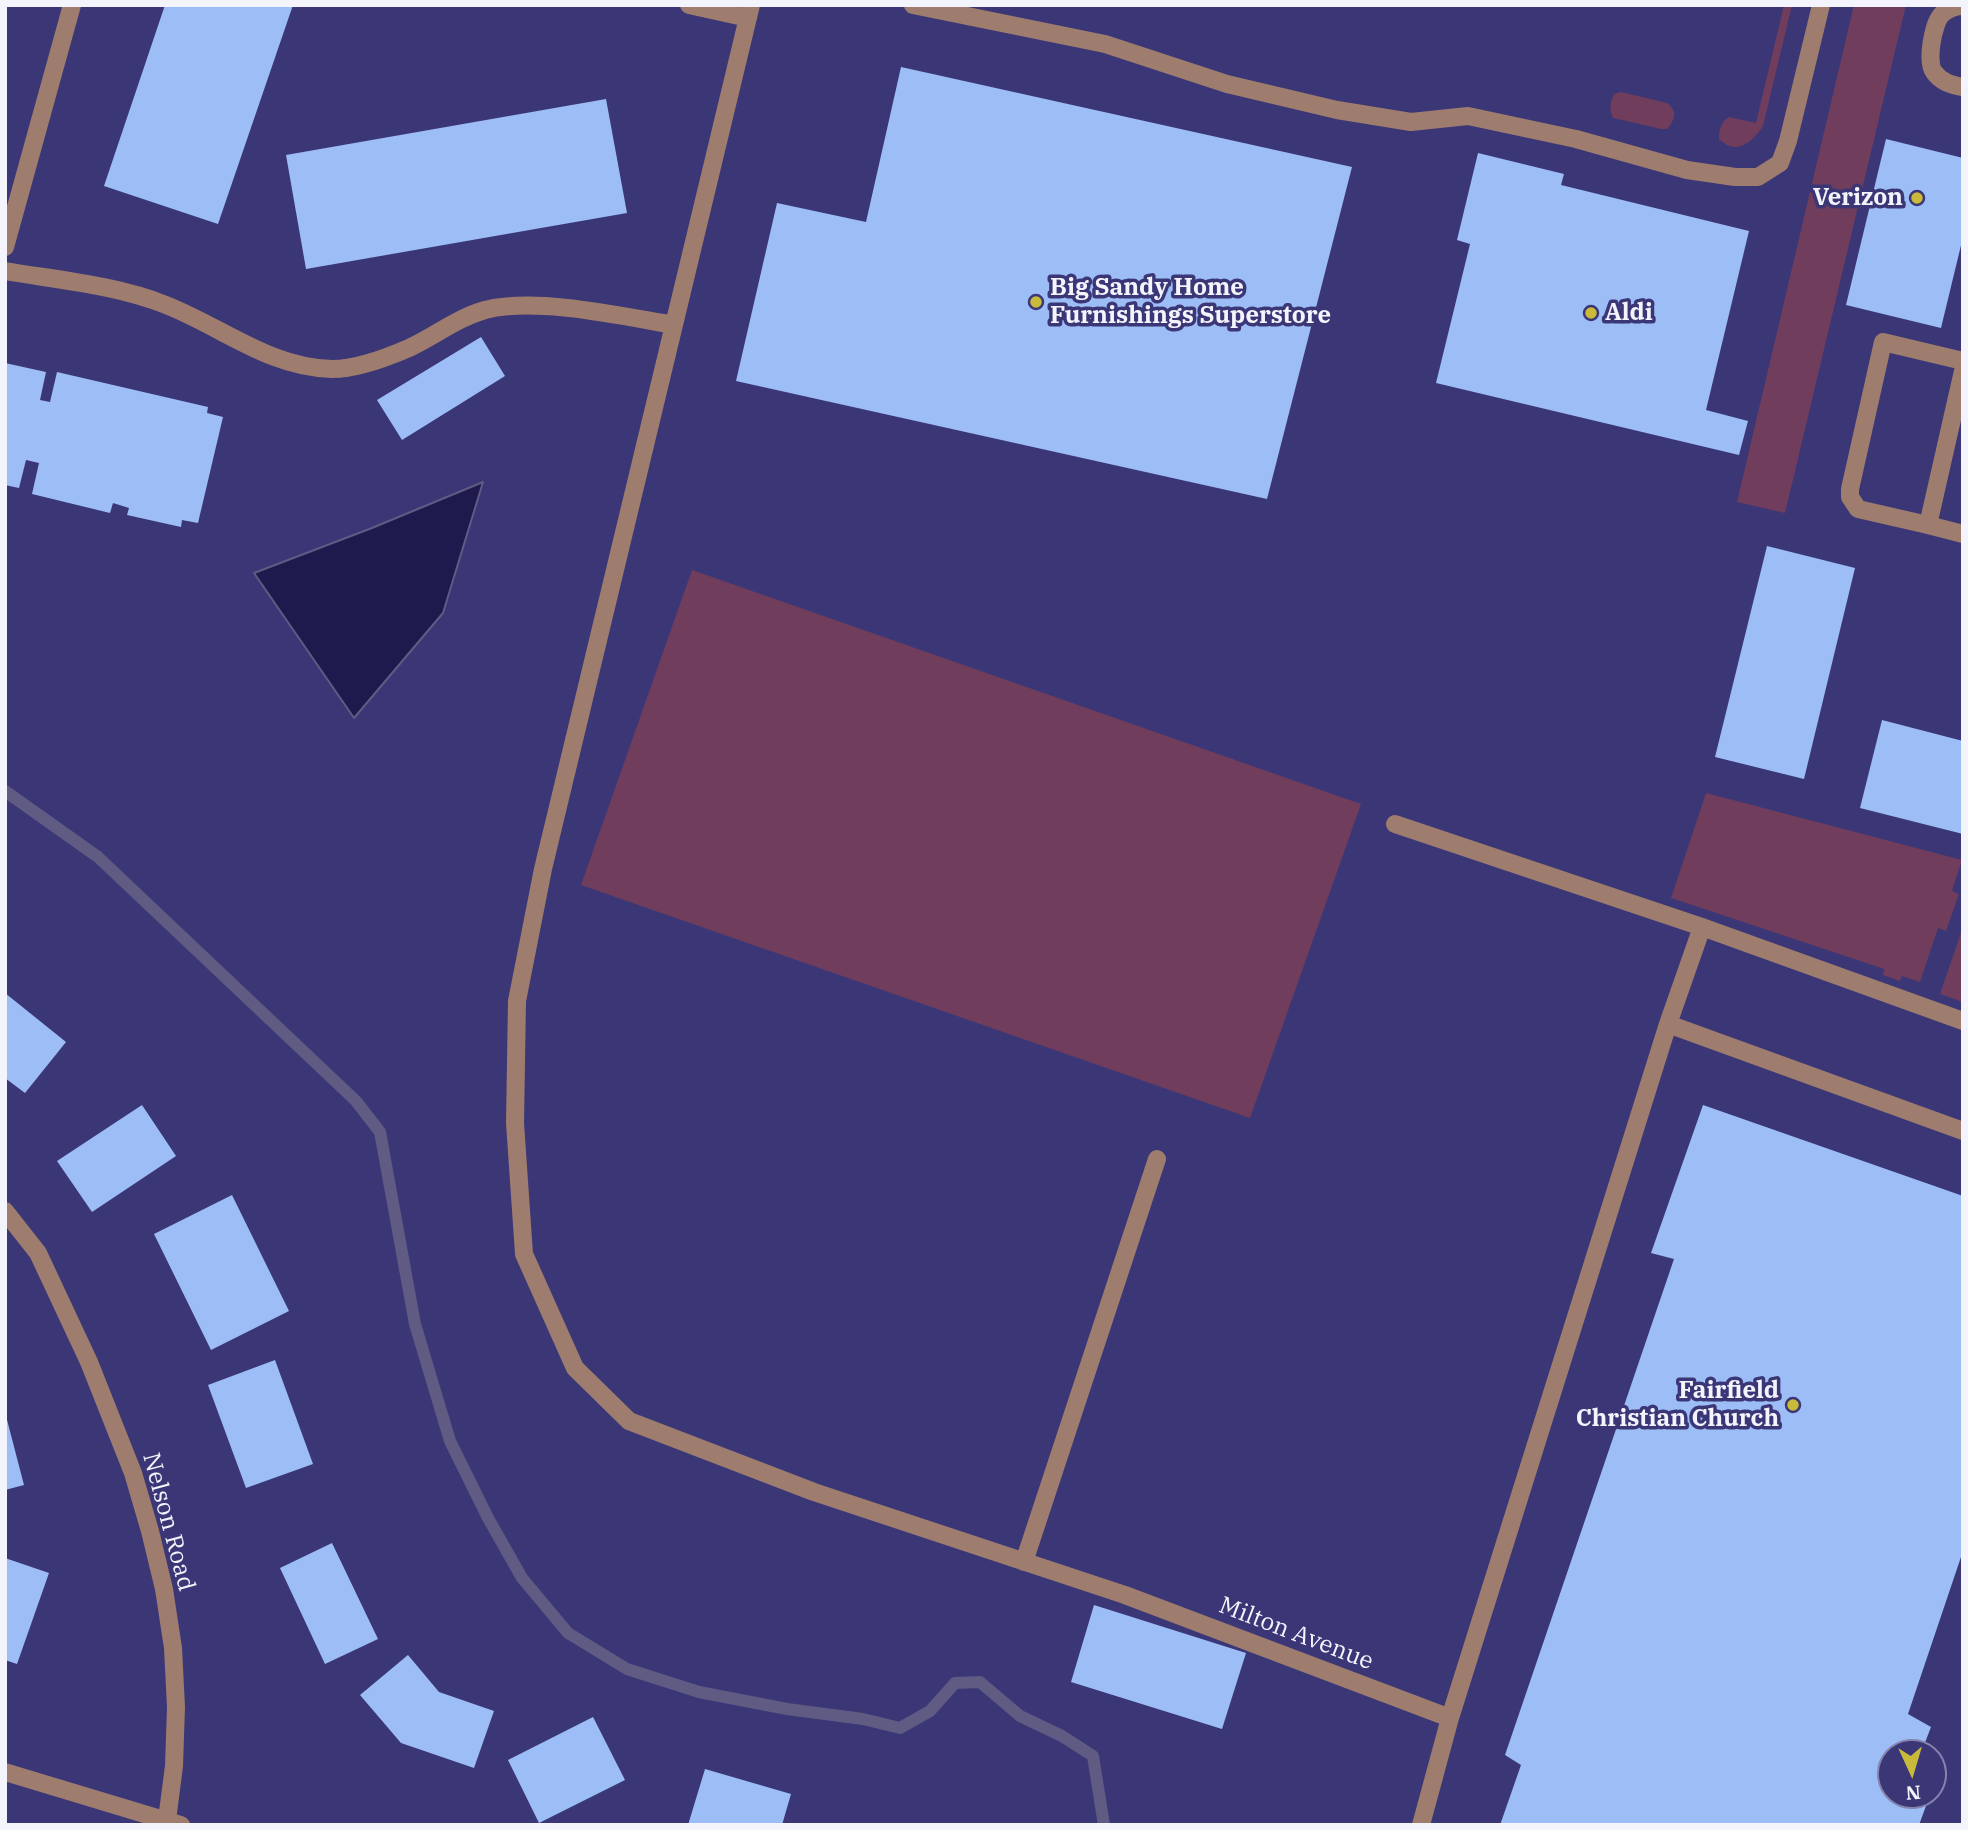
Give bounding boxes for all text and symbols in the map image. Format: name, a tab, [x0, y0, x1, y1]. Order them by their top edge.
place label: Verizon	[1813, 184, 1903, 212]
marker: Verizon	[1909, 190, 1925, 206]
place label: Big Sandy Home Furnishings Superstore	[1050, 274, 1331, 330]
marker: Big Sandy Home Furnishings Superstore	[1028, 294, 1044, 310]
place label: Aldi	[1605, 299, 1653, 327]
marker: Aldi	[1583, 305, 1599, 321]
place label: Fairfield Christian Church	[1576, 1377, 1779, 1433]
marker: Fairfield Christian Church	[1785, 1397, 1801, 1413]
street label: Nelson Road	[136, 1450, 200, 1594]
street label: Milton Avenue	[1215, 1591, 1377, 1677]
north arrow	[1877, 1739, 1947, 1809]
text: N	[1905, 1780, 1922, 1805]

